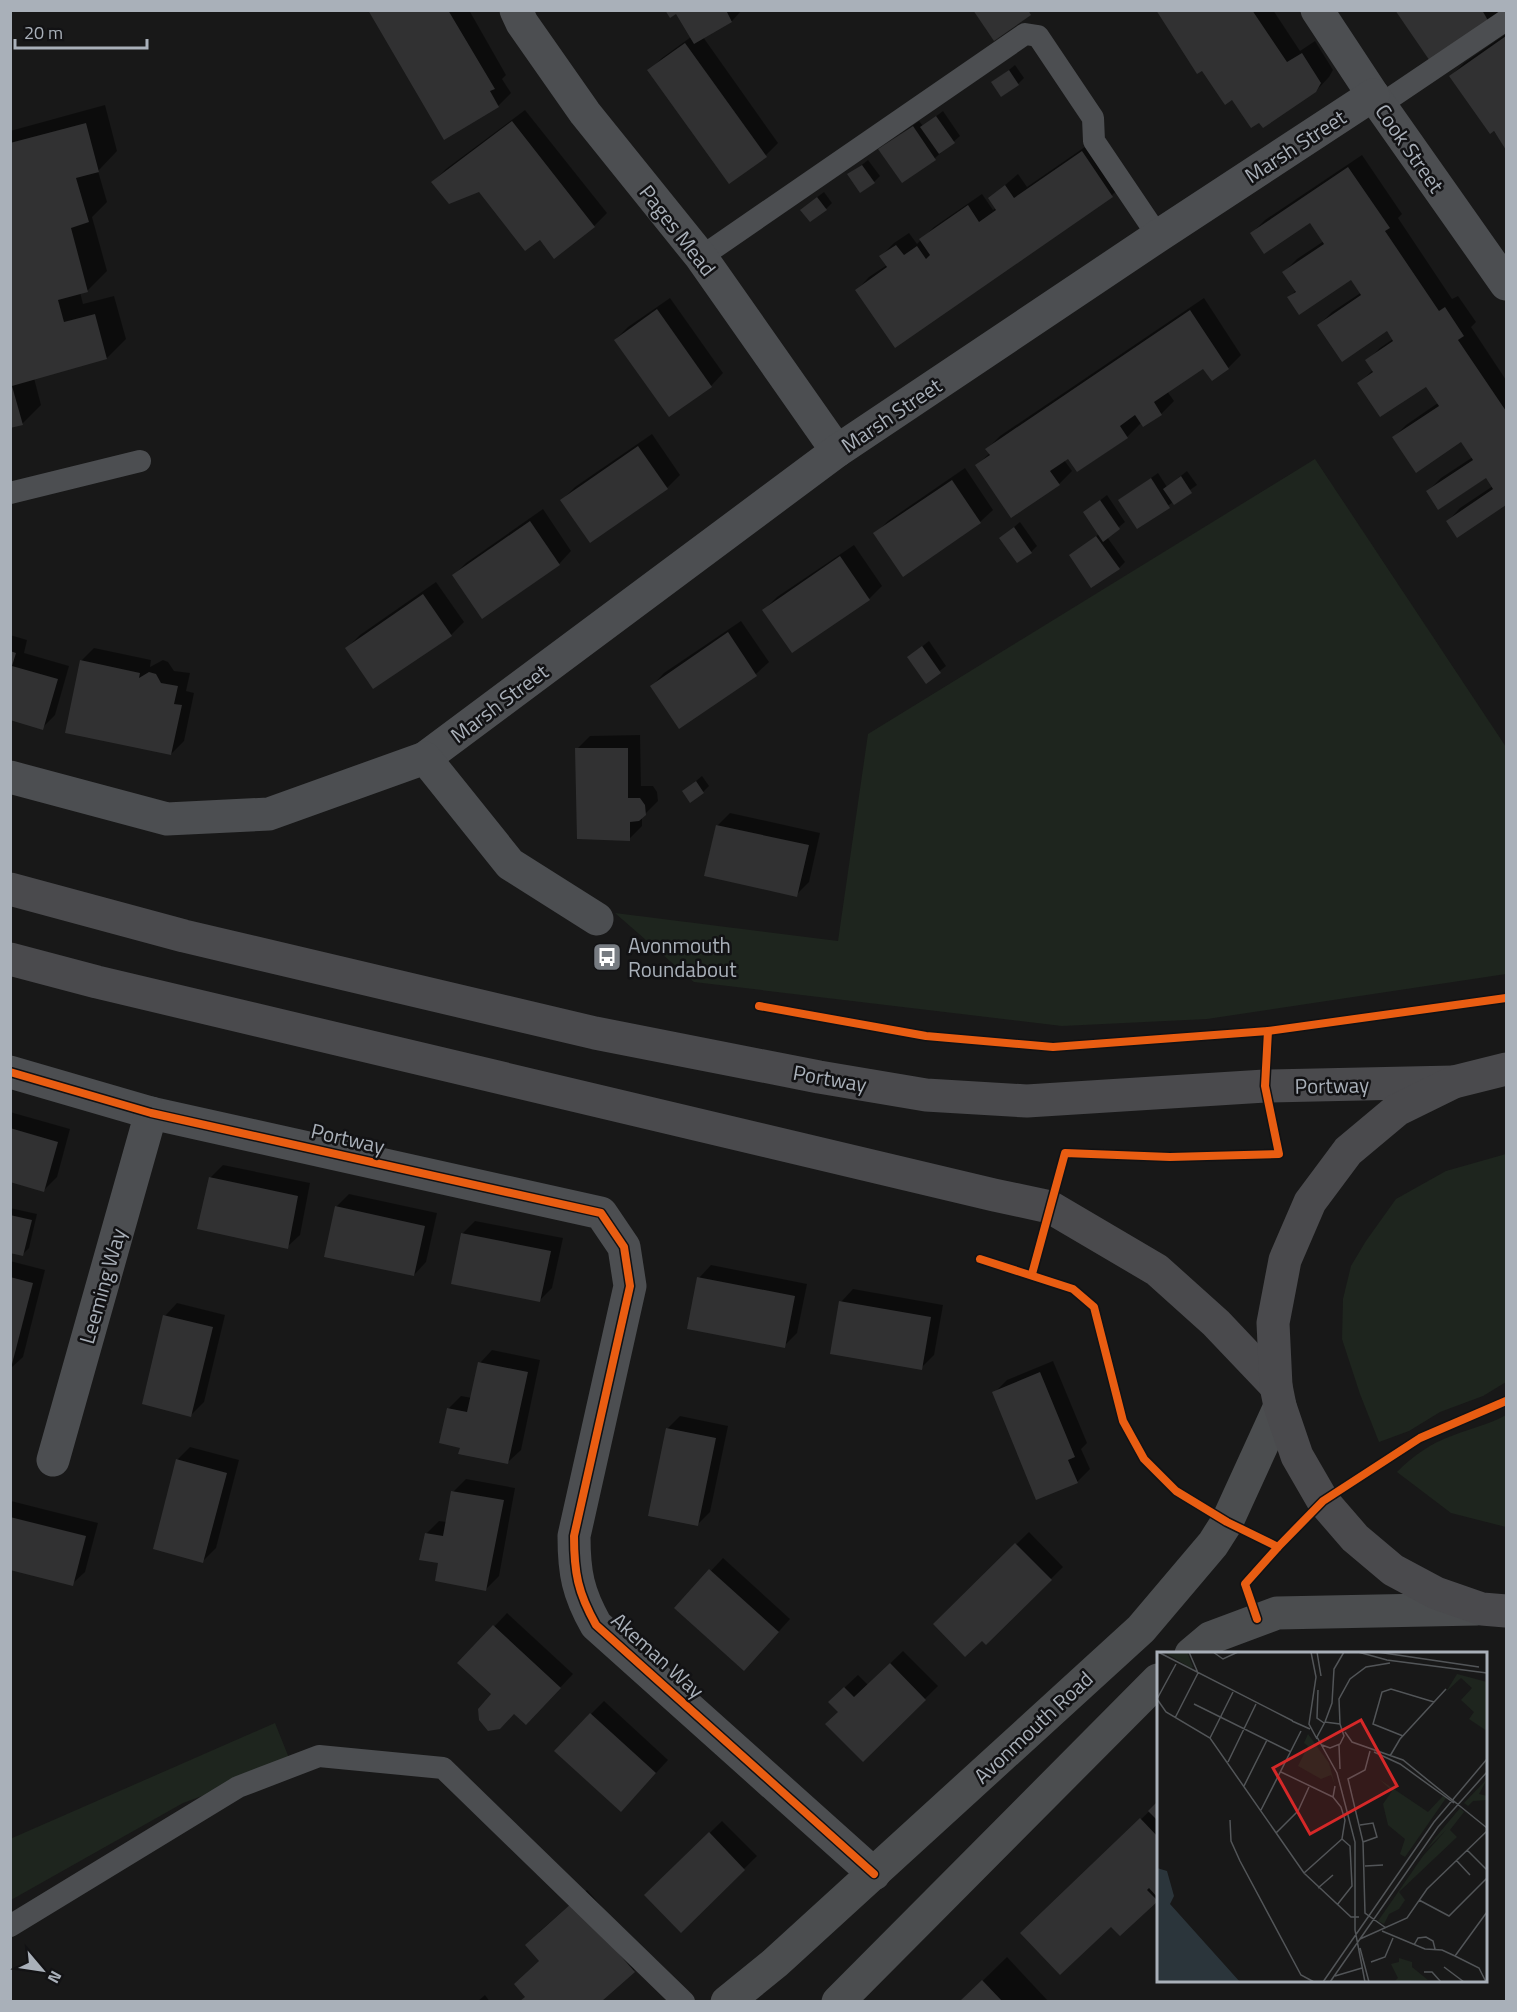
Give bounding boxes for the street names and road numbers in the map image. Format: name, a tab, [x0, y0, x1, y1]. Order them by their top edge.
street label: Cook Street	[1368, 97, 1453, 200]
street label: Marsh Street	[1238, 101, 1353, 191]
street label: Pages Mead	[632, 177, 724, 283]
street label: Marsh Street	[834, 369, 948, 460]
street label: Marsh Street	[443, 655, 555, 750]
street label: Portway	[791, 1056, 869, 1100]
street label: Portway	[1294, 1068, 1370, 1102]
street label: Portway	[308, 1114, 388, 1162]
street label: Leeming Way	[70, 1224, 134, 1348]
street label: Akeman Way	[604, 1604, 712, 1706]
street label: Avonmouth Road	[966, 1663, 1100, 1791]

